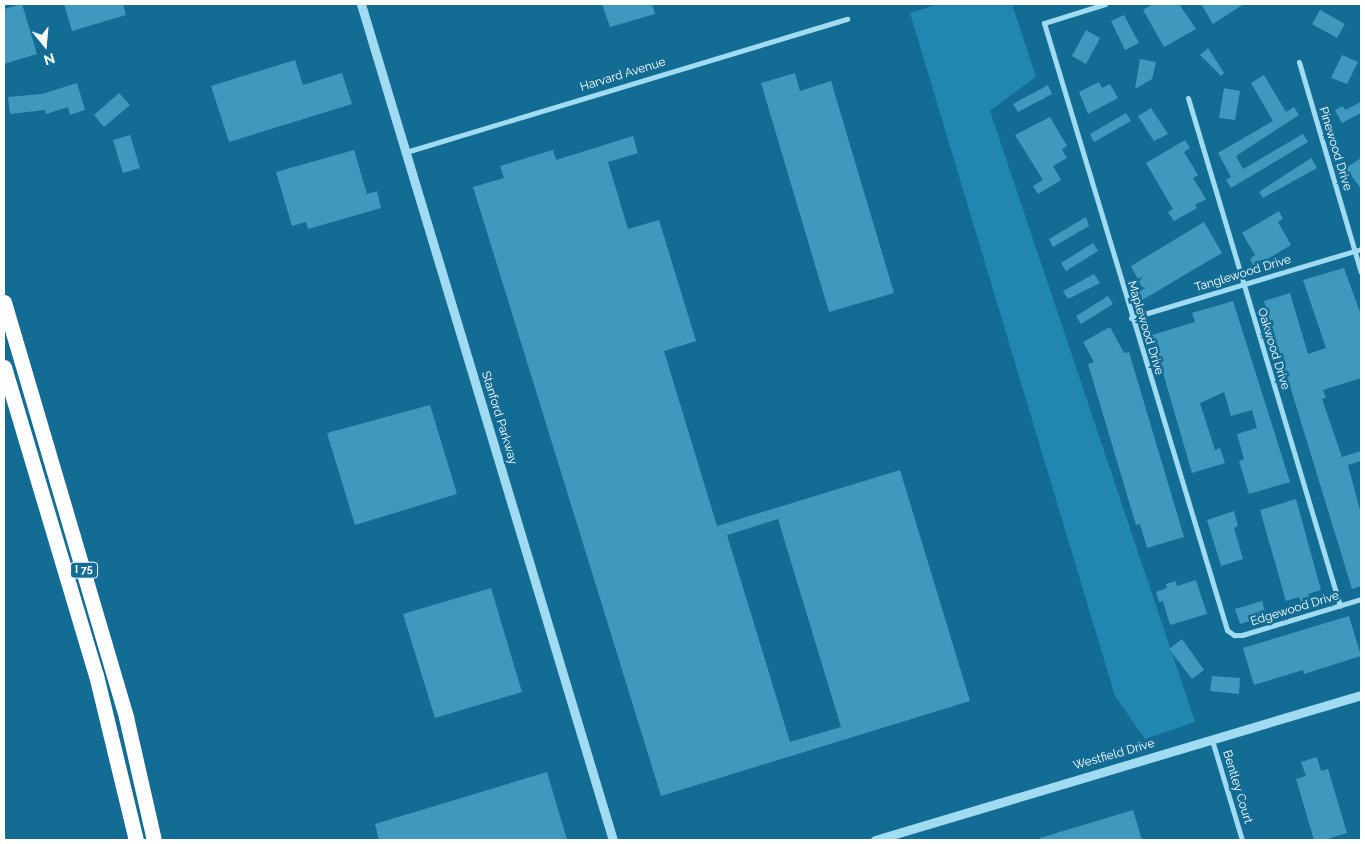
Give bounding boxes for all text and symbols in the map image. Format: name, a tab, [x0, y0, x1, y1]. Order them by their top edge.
north arrow	[20, 20, 70, 70]
text: N	[42, 50, 57, 69]
street label: Harvard Avenue	[578, 55, 668, 95]
street label: Pinewood Drive	[1315, 105, 1355, 193]
street label: Tanglewood Drive	[1193, 252, 1293, 296]
street label: Maplewood Drive	[1124, 279, 1166, 377]
street label: Oakwood Drive	[1254, 306, 1292, 392]
street label: Stanford Parkway	[478, 369, 520, 467]
road number: I 75	[69, 562, 99, 578]
street label: Edgewood Drive	[1249, 589, 1341, 629]
street label: Westfield Drive	[1072, 736, 1156, 774]
street label: Bentley Court	[1219, 748, 1255, 826]

